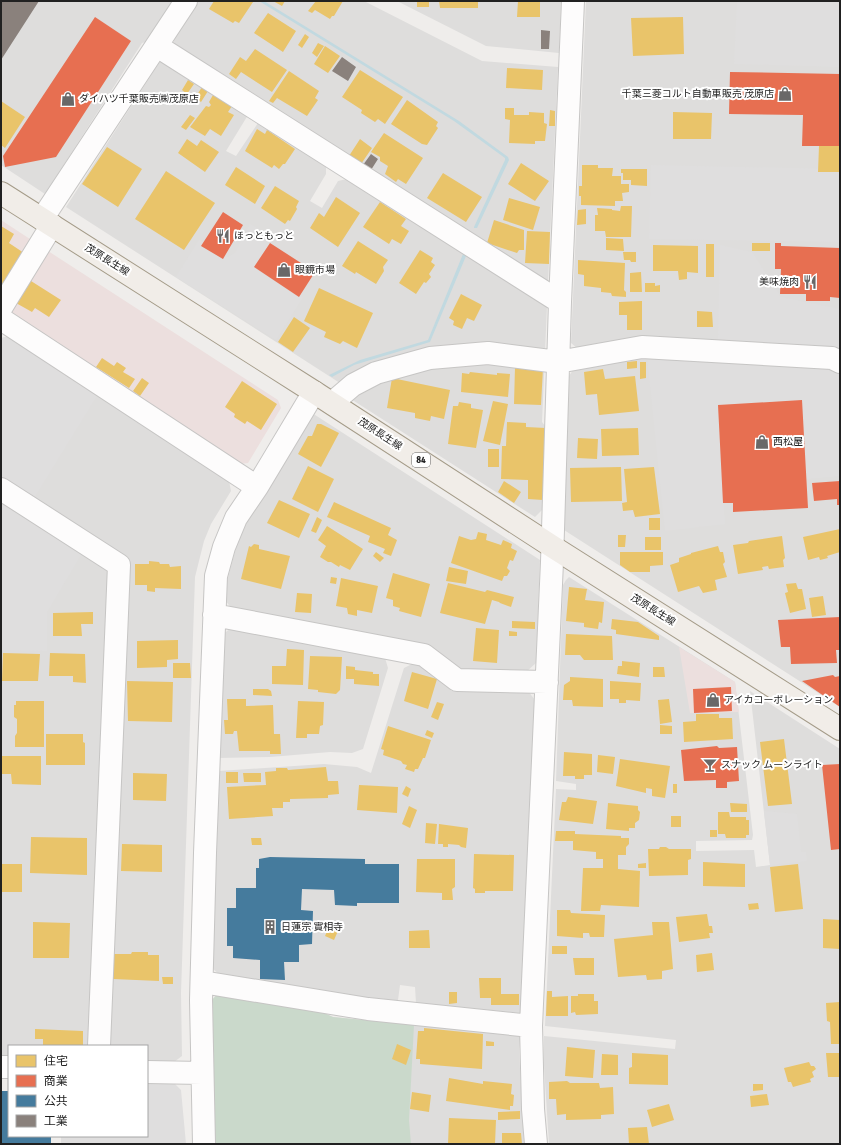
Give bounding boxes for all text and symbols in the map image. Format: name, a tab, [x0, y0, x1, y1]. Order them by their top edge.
shop icon: 千葉三菱コルト自動車販売 茂原店	[777, 86, 793, 102]
place label: 千葉三菱コルト自動車販売 茂原店	[622, 88, 774, 100]
shop icon: ダイハツ千葉販売㈱茂原店	[60, 91, 76, 107]
place label: ダイハツ千葉販売㈱茂原店	[79, 93, 199, 105]
restaurant icon: ほっともっと	[215, 228, 231, 244]
place label: ほっともっと	[234, 230, 294, 242]
street label: 茂原長生線	[83, 242, 131, 278]
shop icon: 眼鏡市場	[276, 262, 292, 278]
place label: 眼鏡市場	[295, 264, 335, 276]
restaurant icon: 美味焼肉	[802, 274, 818, 290]
place label: 美味焼肉	[759, 276, 799, 288]
street label: 茂原長生線	[356, 415, 404, 453]
shop icon: 西松屋	[754, 434, 770, 450]
place label: 西松屋	[773, 436, 803, 448]
road number: 84	[412, 453, 430, 467]
street label: 茂原長生線	[629, 592, 677, 628]
shop icon: アイカコーポレーション	[705, 692, 721, 708]
place label: アイカコーポレーション	[724, 694, 833, 706]
bar icon: スナック ムーンライト	[702, 757, 718, 773]
place label: スナック ムーンライト	[721, 759, 823, 771]
building icon: 日蓮宗 實相寺	[262, 919, 278, 935]
place label: 日蓮宗 實相寺	[281, 921, 343, 933]
legend	[8, 1045, 148, 1137]
text: 住宅	[44, 1054, 68, 1069]
text: 商業	[44, 1074, 68, 1089]
text: 公共	[44, 1094, 68, 1109]
text: 工業	[44, 1114, 68, 1129]

